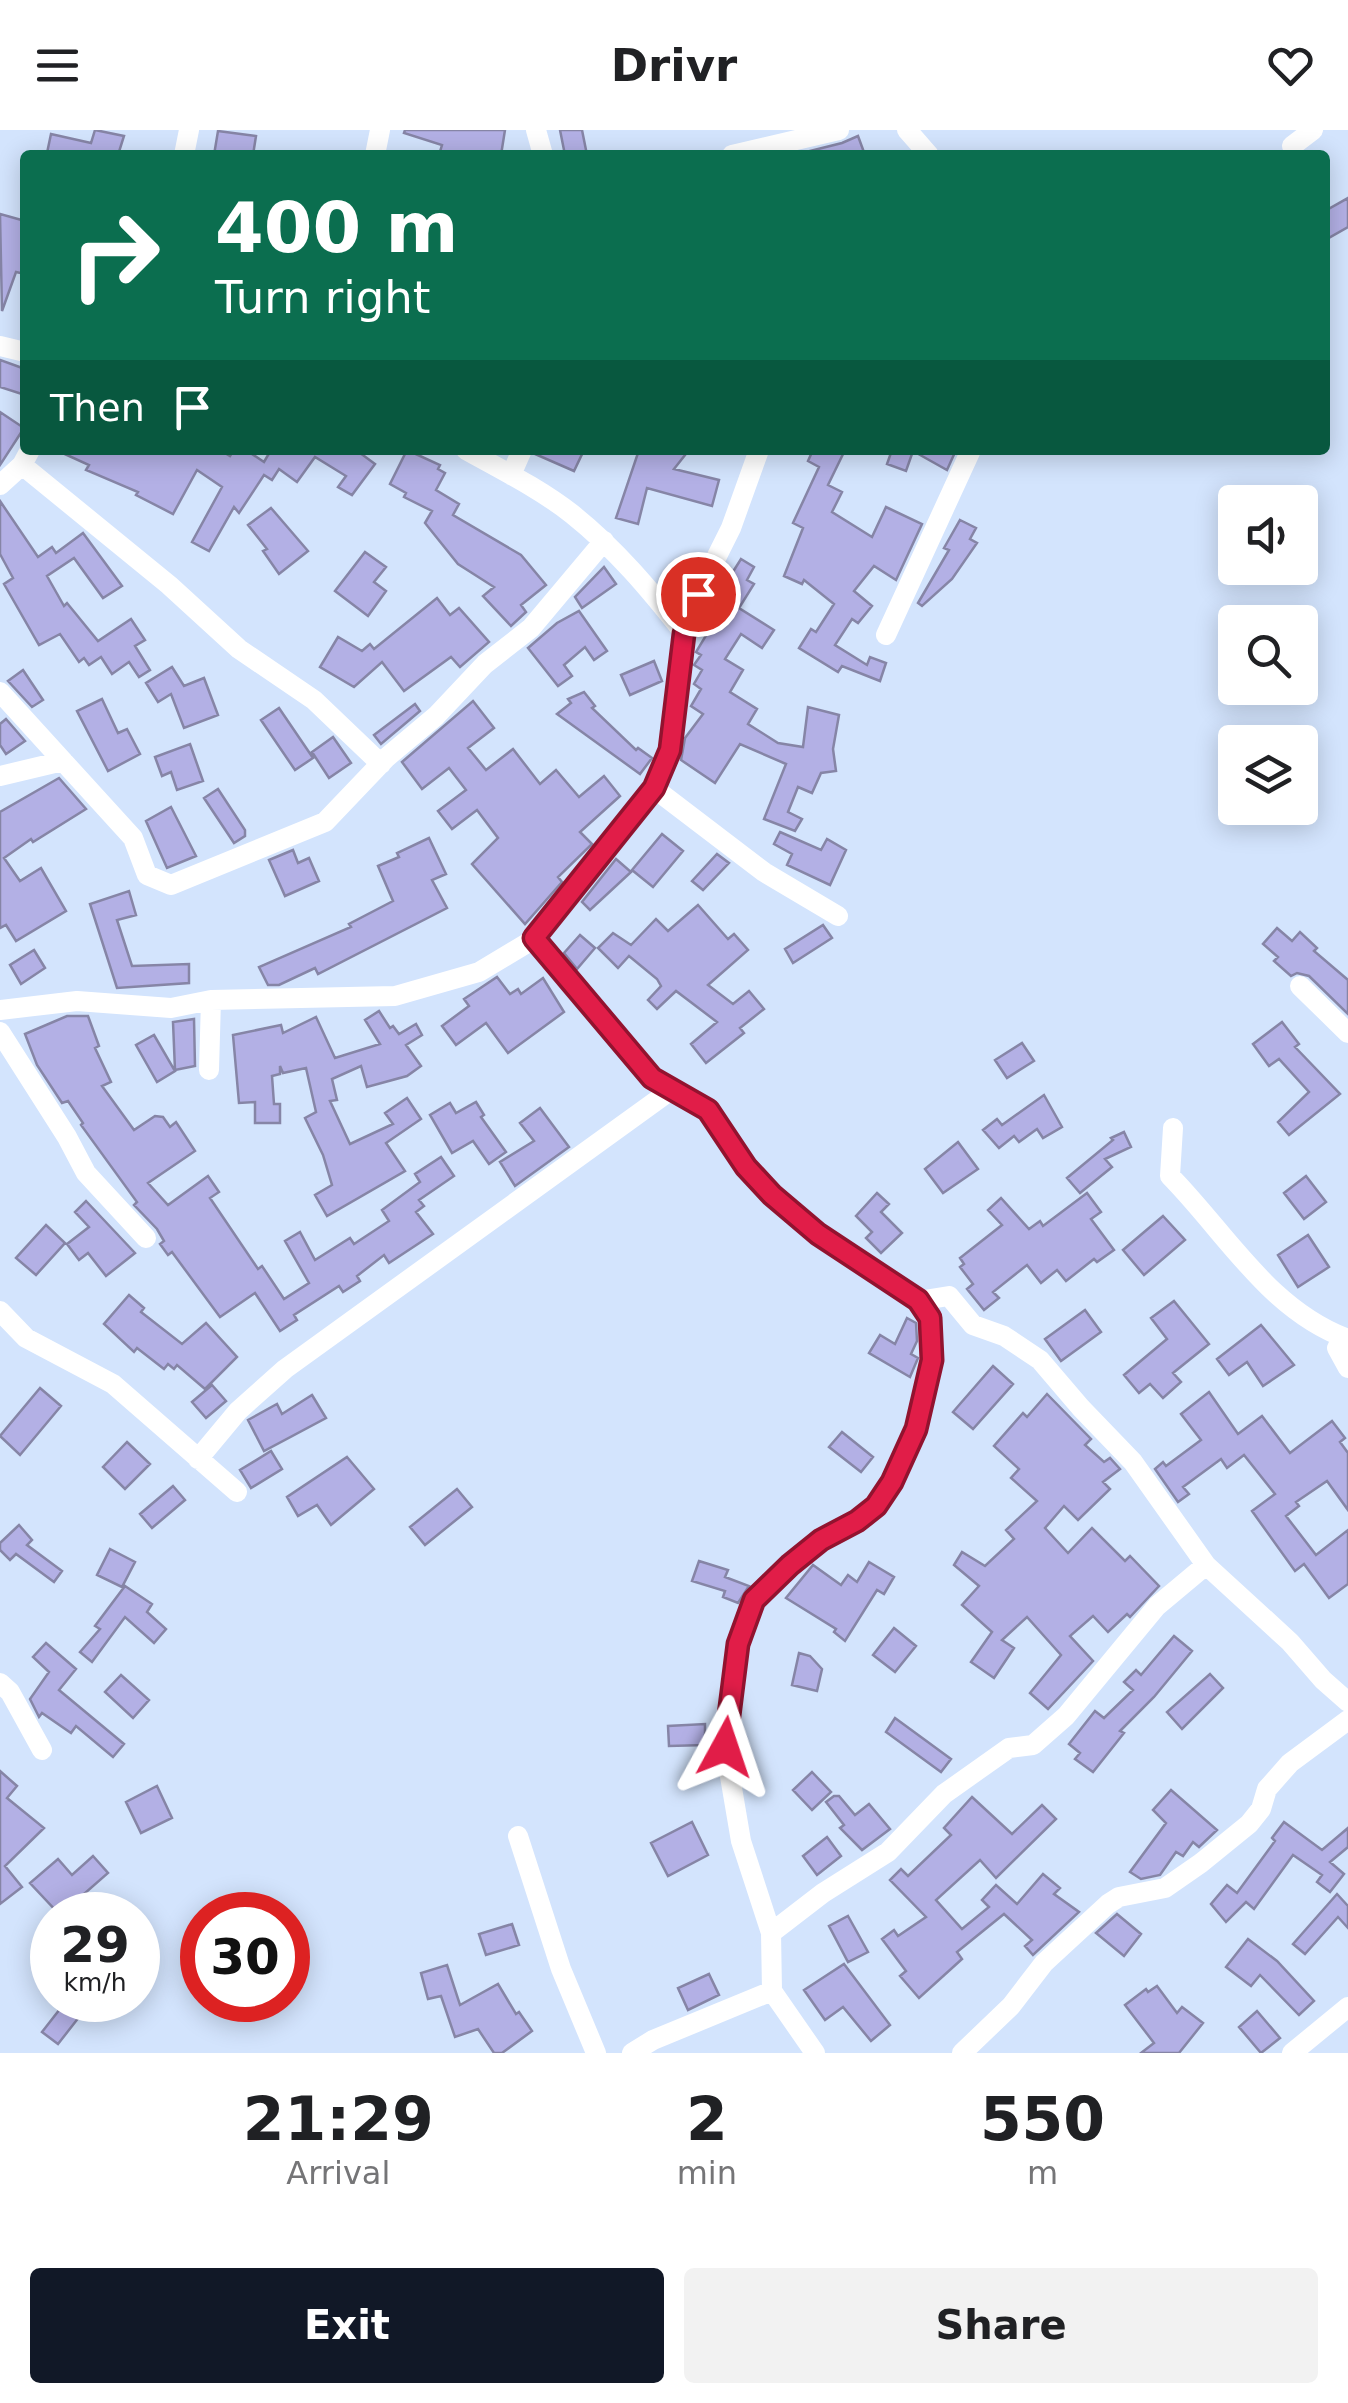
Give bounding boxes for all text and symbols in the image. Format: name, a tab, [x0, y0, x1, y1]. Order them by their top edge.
icon: menu	[30, 38, 85, 93]
icon: heart	[1263, 38, 1318, 93]
text: Drivr	[611, 39, 737, 92]
text: 400 m	[215, 187, 458, 269]
icon: right	[50, 190, 180, 320]
text: Turn right	[215, 271, 430, 324]
icon: arrive	[165, 380, 220, 435]
text: Then	[50, 386, 145, 430]
map controls	[1218, 485, 1318, 825]
button: sound	[1218, 485, 1318, 585]
pin	[656, 552, 741, 637]
icon: arrive	[671, 567, 726, 622]
button: search	[1218, 605, 1318, 705]
button: layers	[1218, 725, 1318, 825]
position arrow	[673, 1695, 777, 1799]
speed limit sign: 30	[180, 1892, 310, 2022]
text: 29	[60, 1916, 130, 1974]
text: km/h	[63, 1968, 127, 1997]
text: 21:29	[243, 2084, 434, 2154]
text: 2	[686, 2084, 728, 2154]
text: 550	[980, 2084, 1105, 2154]
text: Arrival	[286, 2154, 390, 2192]
text: min	[677, 2154, 737, 2192]
text: m	[1027, 2154, 1058, 2192]
button: Exit	[30, 2268, 664, 2383]
button: Share	[684, 2268, 1318, 2383]

